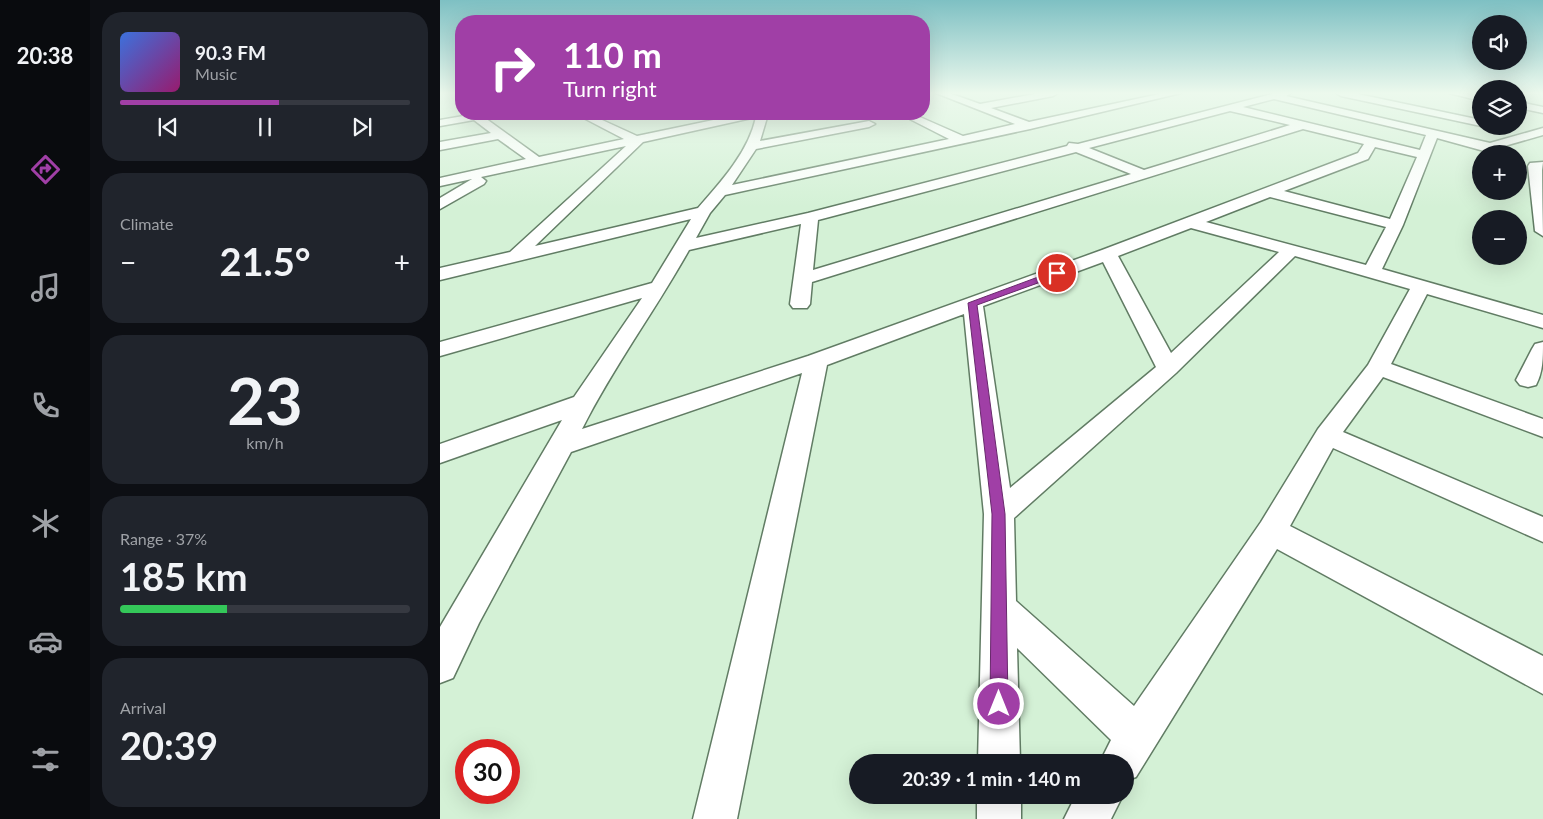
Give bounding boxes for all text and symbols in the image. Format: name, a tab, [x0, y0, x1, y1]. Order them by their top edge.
map controls	[1472, 15, 1527, 265]
button: sound	[1472, 15, 1527, 70]
text: 110 m	[563, 33, 662, 75]
icon: right	[480, 35, 545, 100]
text: 90.3 FM	[195, 41, 266, 64]
text: 20:38	[17, 42, 73, 69]
text: Music	[195, 64, 237, 83]
text: Turn right	[563, 75, 657, 102]
button: layers	[1472, 80, 1527, 135]
icon: previous	[154, 113, 182, 141]
icon: pause	[251, 113, 279, 141]
icon: next	[348, 113, 376, 141]
button: +	[1472, 145, 1527, 200]
icon: directions	[28, 152, 63, 187]
button: −	[1472, 210, 1527, 265]
text: Climate	[120, 214, 173, 233]
text: 21.5°	[220, 238, 310, 284]
text: −	[120, 245, 136, 279]
text: +	[394, 245, 410, 279]
pin	[1036, 252, 1078, 294]
icon: arrive	[1043, 259, 1071, 287]
icon: music	[28, 270, 63, 305]
text: 23	[227, 361, 303, 439]
icon: phone	[28, 388, 63, 423]
text: km/h	[246, 433, 284, 452]
icon: climate	[28, 506, 63, 541]
text: Range · 37%	[120, 529, 207, 548]
text: 185 km	[120, 553, 248, 599]
icon: car	[28, 624, 63, 659]
position arrow	[972, 677, 1024, 729]
text: Arrival	[120, 698, 166, 717]
text: 20:39	[120, 722, 218, 768]
speed limit sign: 30	[455, 739, 520, 804]
icon: filters	[28, 742, 63, 777]
text: 20:39 · 1 min · 140 m	[902, 767, 1081, 790]

